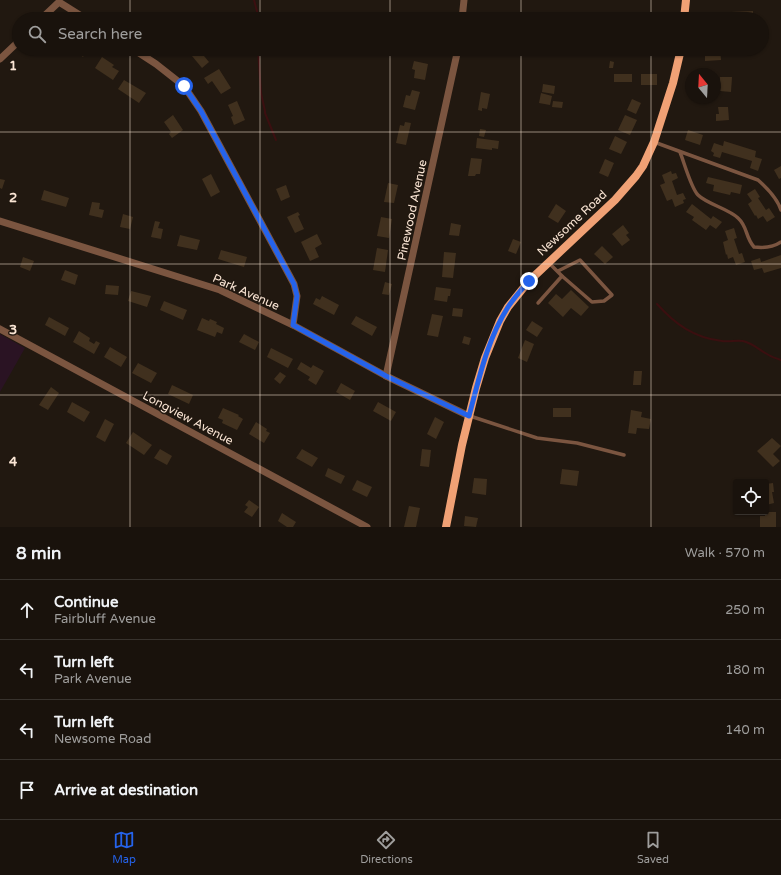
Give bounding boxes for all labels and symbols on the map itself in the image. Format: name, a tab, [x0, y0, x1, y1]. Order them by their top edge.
text: 1	[9, 58, 17, 74]
north arrow	[685, 68, 721, 104]
route start	[175, 77, 193, 95]
street label: Pinewood Avenue	[394, 158, 430, 262]
street label: Newsome Road	[534, 187, 610, 259]
text: 2	[9, 190, 17, 206]
street label: Park Avenue	[210, 271, 282, 313]
route end	[520, 272, 538, 290]
text: 3	[9, 322, 17, 338]
street label: Longview Avenue	[140, 388, 236, 448]
text: 4	[9, 454, 18, 470]

